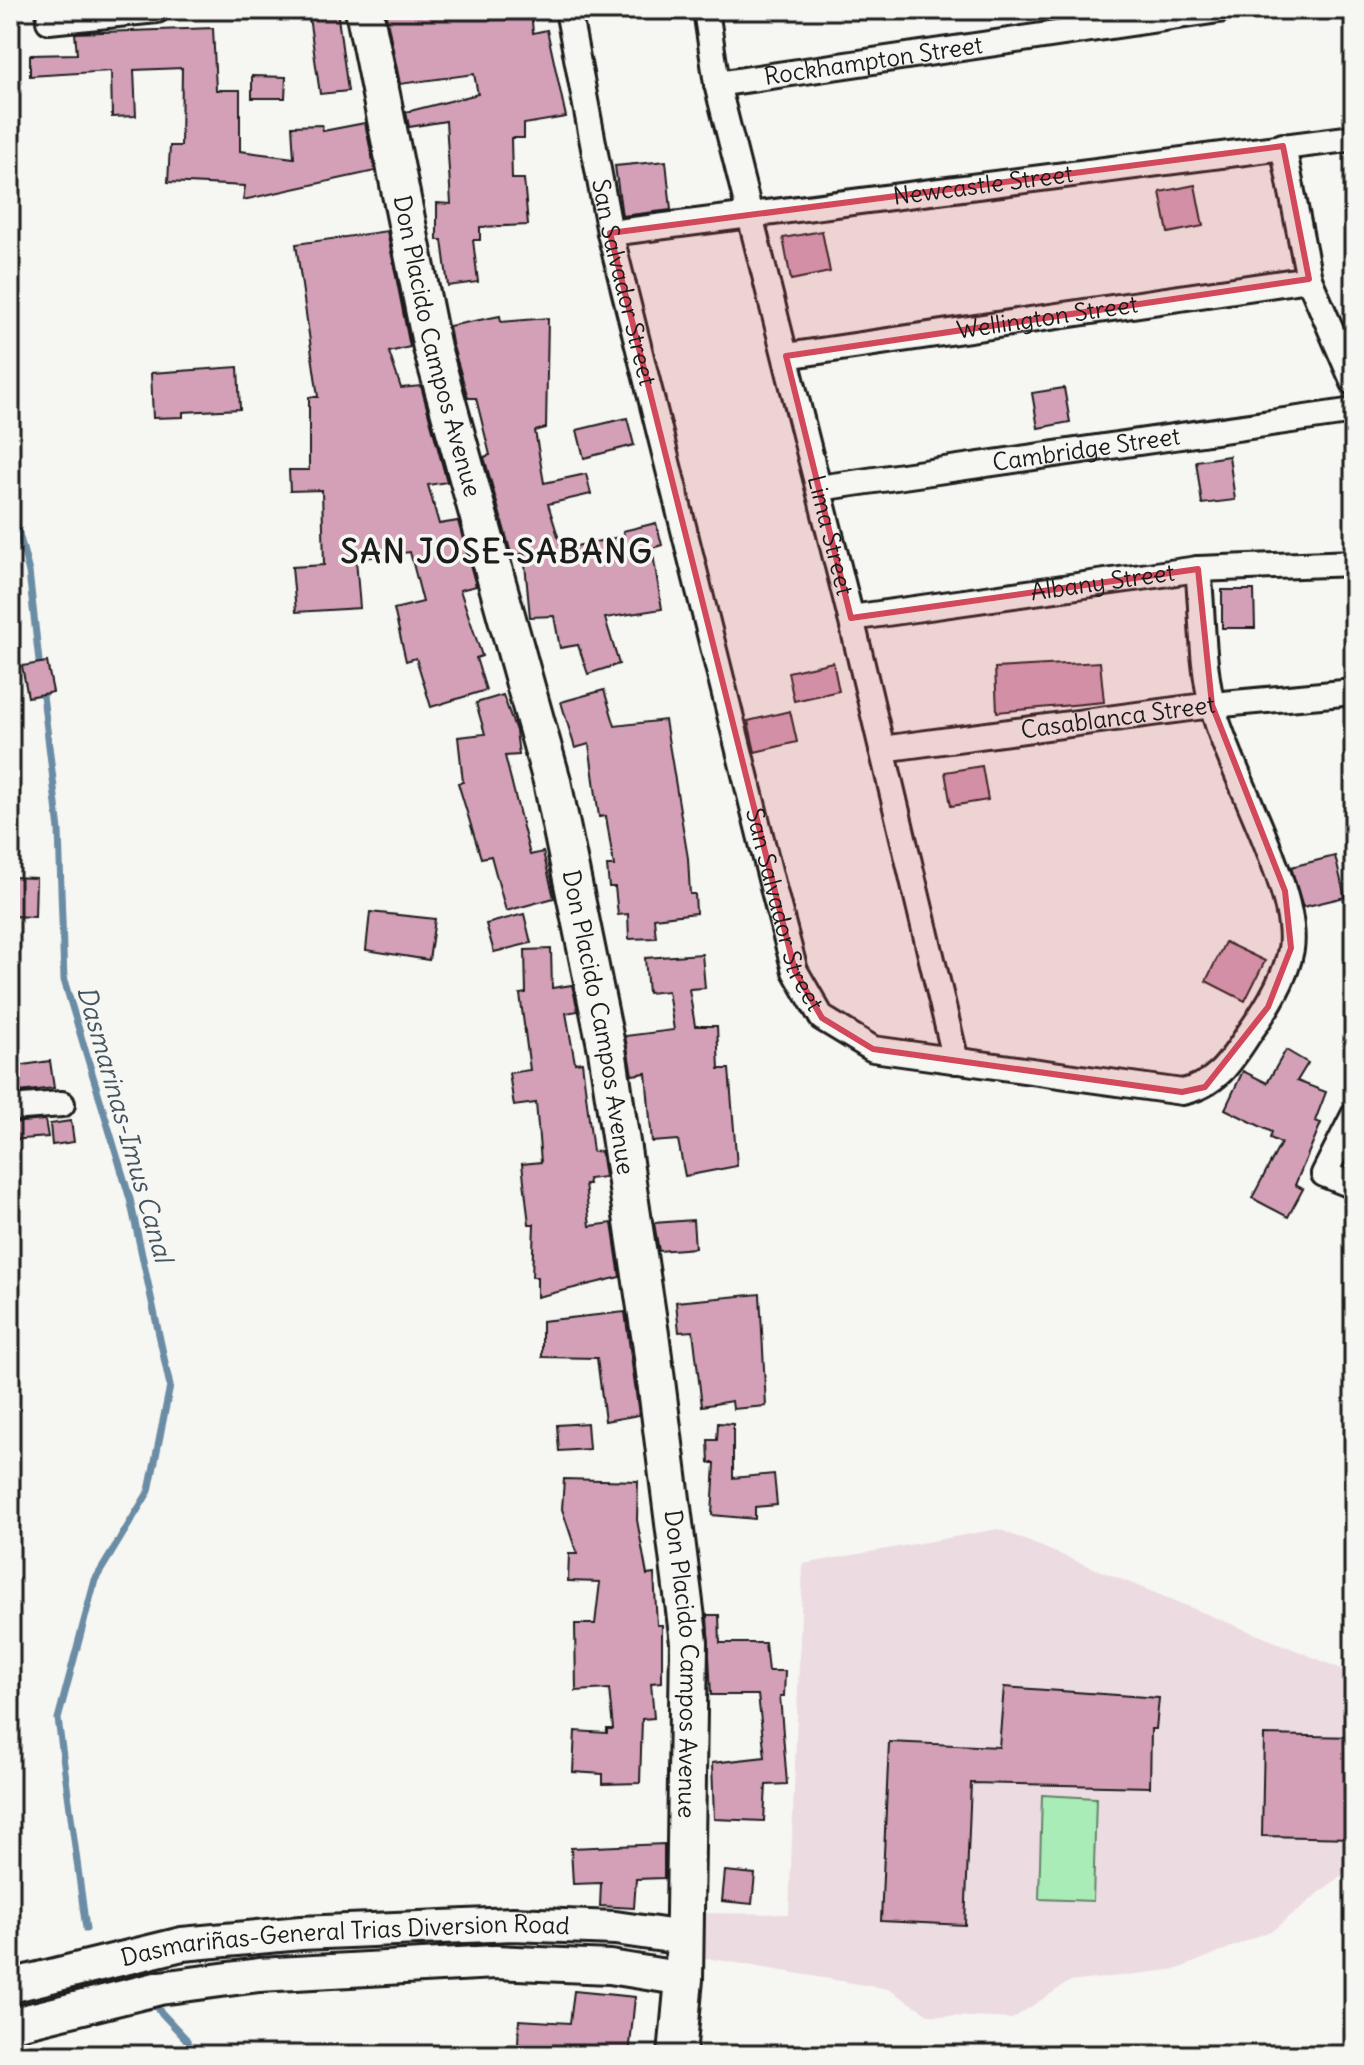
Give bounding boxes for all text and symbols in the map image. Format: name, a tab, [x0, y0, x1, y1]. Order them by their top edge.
street label: Rockhampton Street	[762, 29, 984, 91]
street label: Newcastle Street	[891, 158, 1075, 211]
street label: San Salvador Street	[586, 176, 663, 389]
street label: Don Placido Campos Avenue	[388, 193, 489, 500]
street label: Wellington Street	[954, 288, 1140, 345]
street label: Cambridge Street	[990, 420, 1182, 477]
street label: Lima Street	[802, 472, 861, 598]
district label: SAN JOSE-SABANG	[340, 531, 654, 572]
street label: Albany Street	[1028, 557, 1176, 606]
street label: Casablanca Street	[1019, 689, 1217, 744]
street label: San Salvador Street	[740, 805, 831, 1016]
street label: Don Placido Campos Avenue	[557, 867, 642, 1177]
water label: Dasmarinas-Imus Canal	[70, 982, 182, 1269]
street label: Don Placido Campos Avenue	[658, 1508, 705, 1818]
street label: Dasmariñas-General Trias Diversion Road	[118, 1908, 570, 1972]

